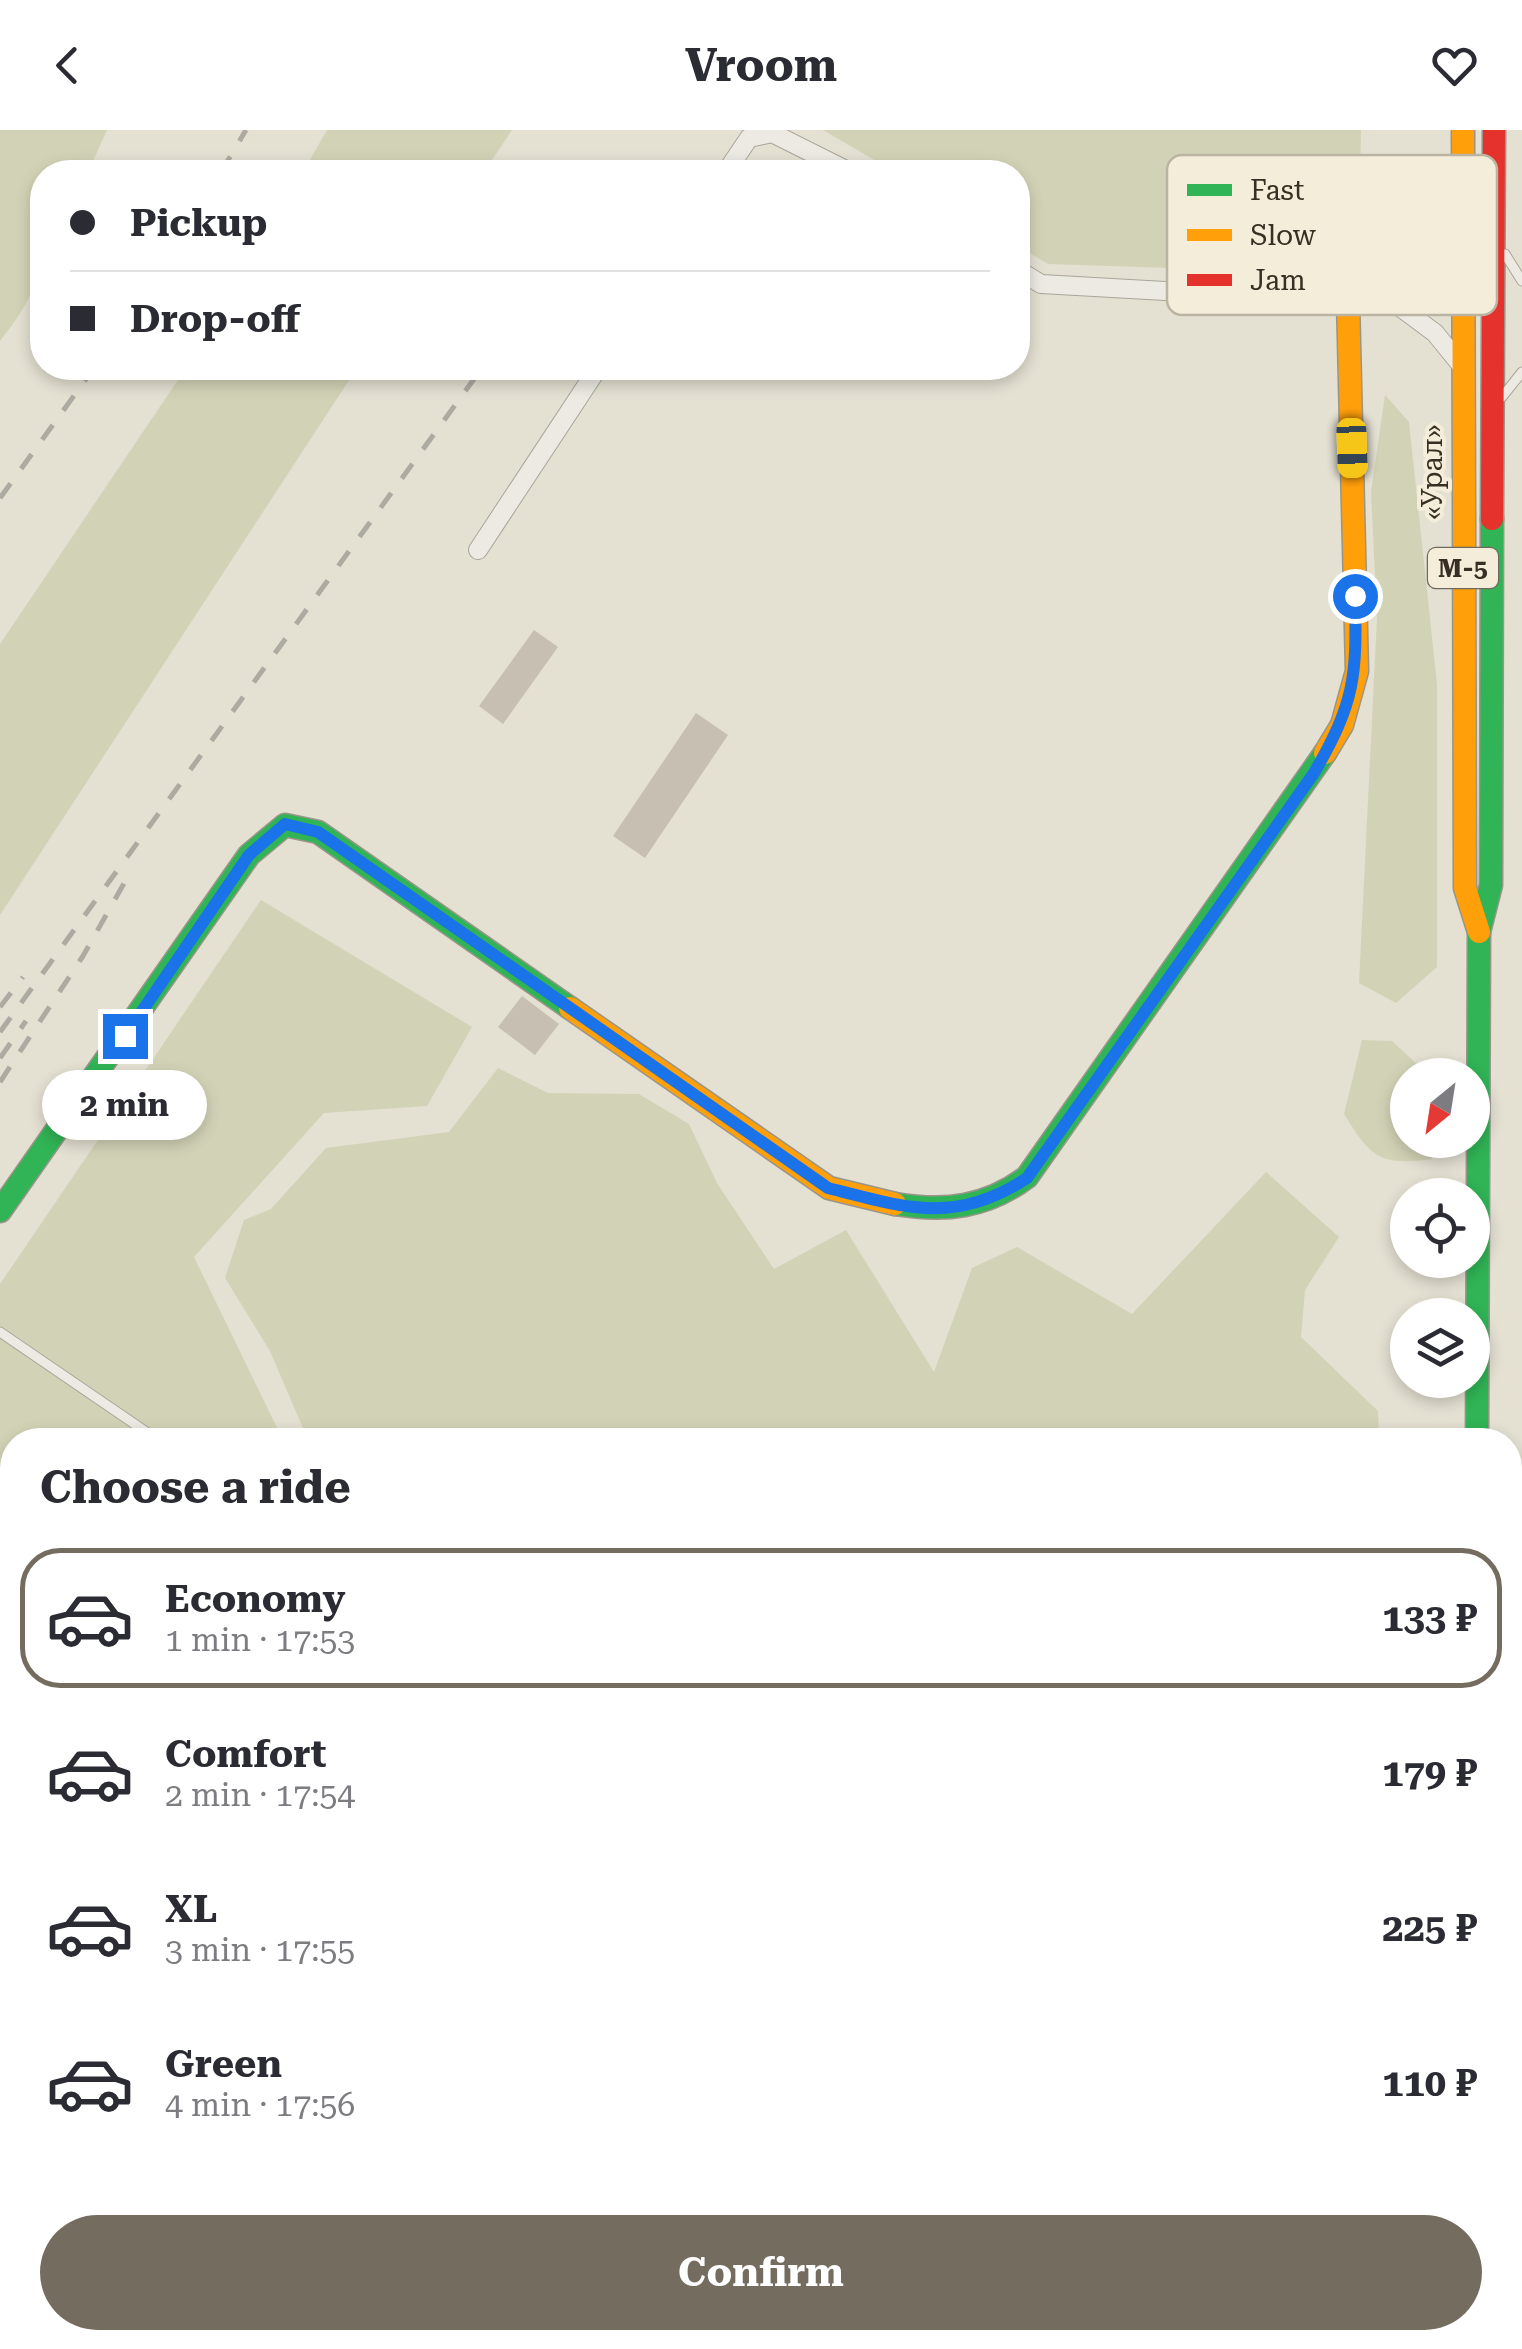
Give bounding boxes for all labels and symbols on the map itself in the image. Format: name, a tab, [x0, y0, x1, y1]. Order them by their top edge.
legend	[1167, 155, 1497, 315]
text: Fast	[1250, 174, 1304, 207]
text: Slow	[1250, 219, 1317, 252]
text: Jam	[1250, 264, 1306, 297]
car	[1336, 417, 1368, 479]
street label: «Урал»	[1416, 424, 1449, 520]
road number: М-5	[1428, 548, 1498, 588]
route start	[1333, 574, 1378, 619]
route end	[103, 1014, 148, 1059]
north arrow	[1390, 1058, 1490, 1158]
callout: 2 min	[42, 1071, 208, 1141]

